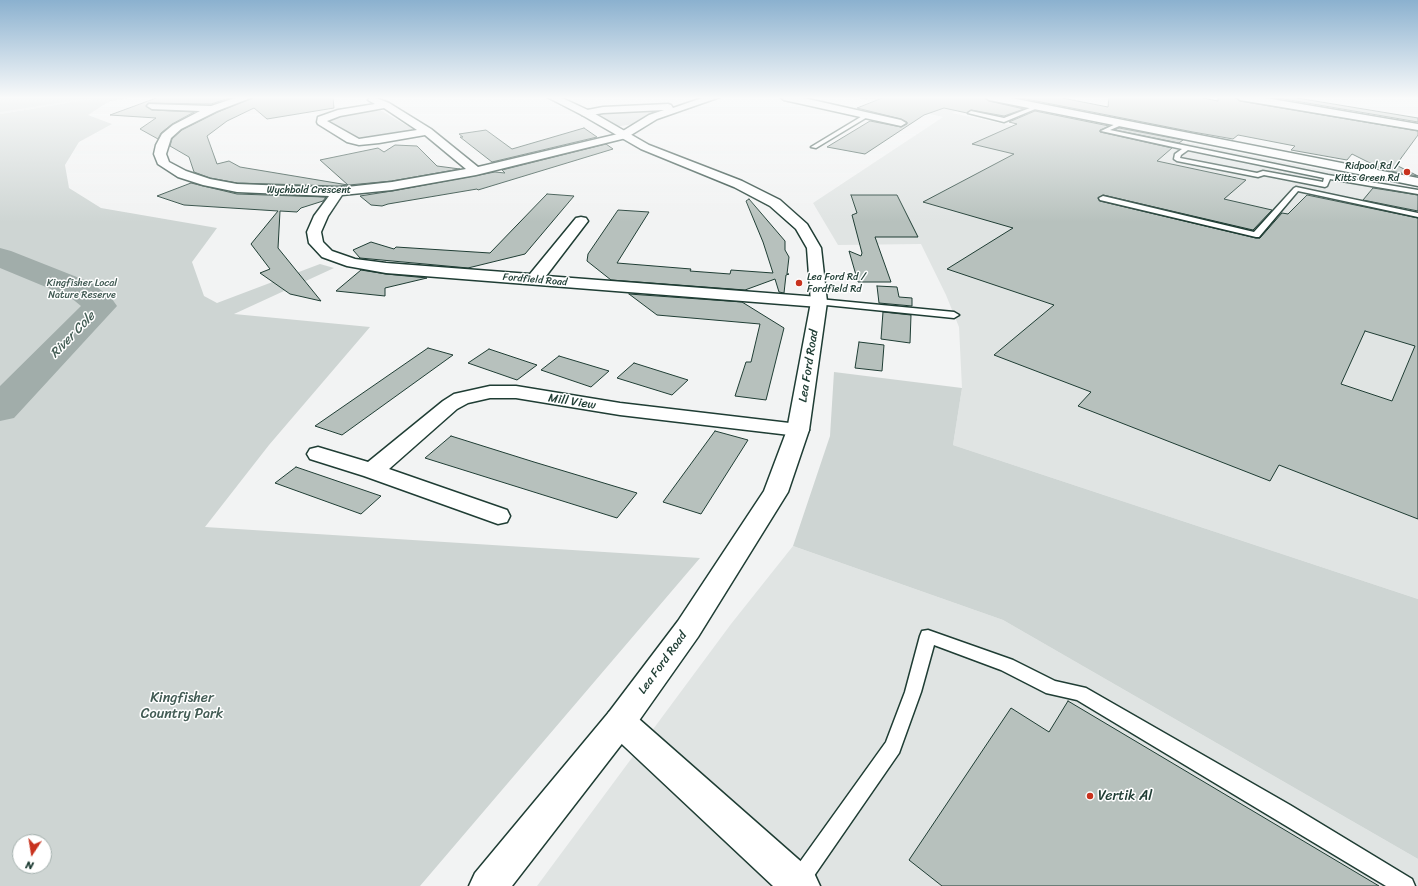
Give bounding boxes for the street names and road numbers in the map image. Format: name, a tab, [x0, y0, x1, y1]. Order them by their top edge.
street label: Wychbold Crescent	[267, 184, 351, 196]
street label: Fordfield Road	[502, 271, 568, 289]
street label: Lea Ford Road	[796, 329, 822, 403]
street label: Mill View	[547, 391, 597, 413]
street label: Lea Ford Road	[636, 629, 690, 697]

